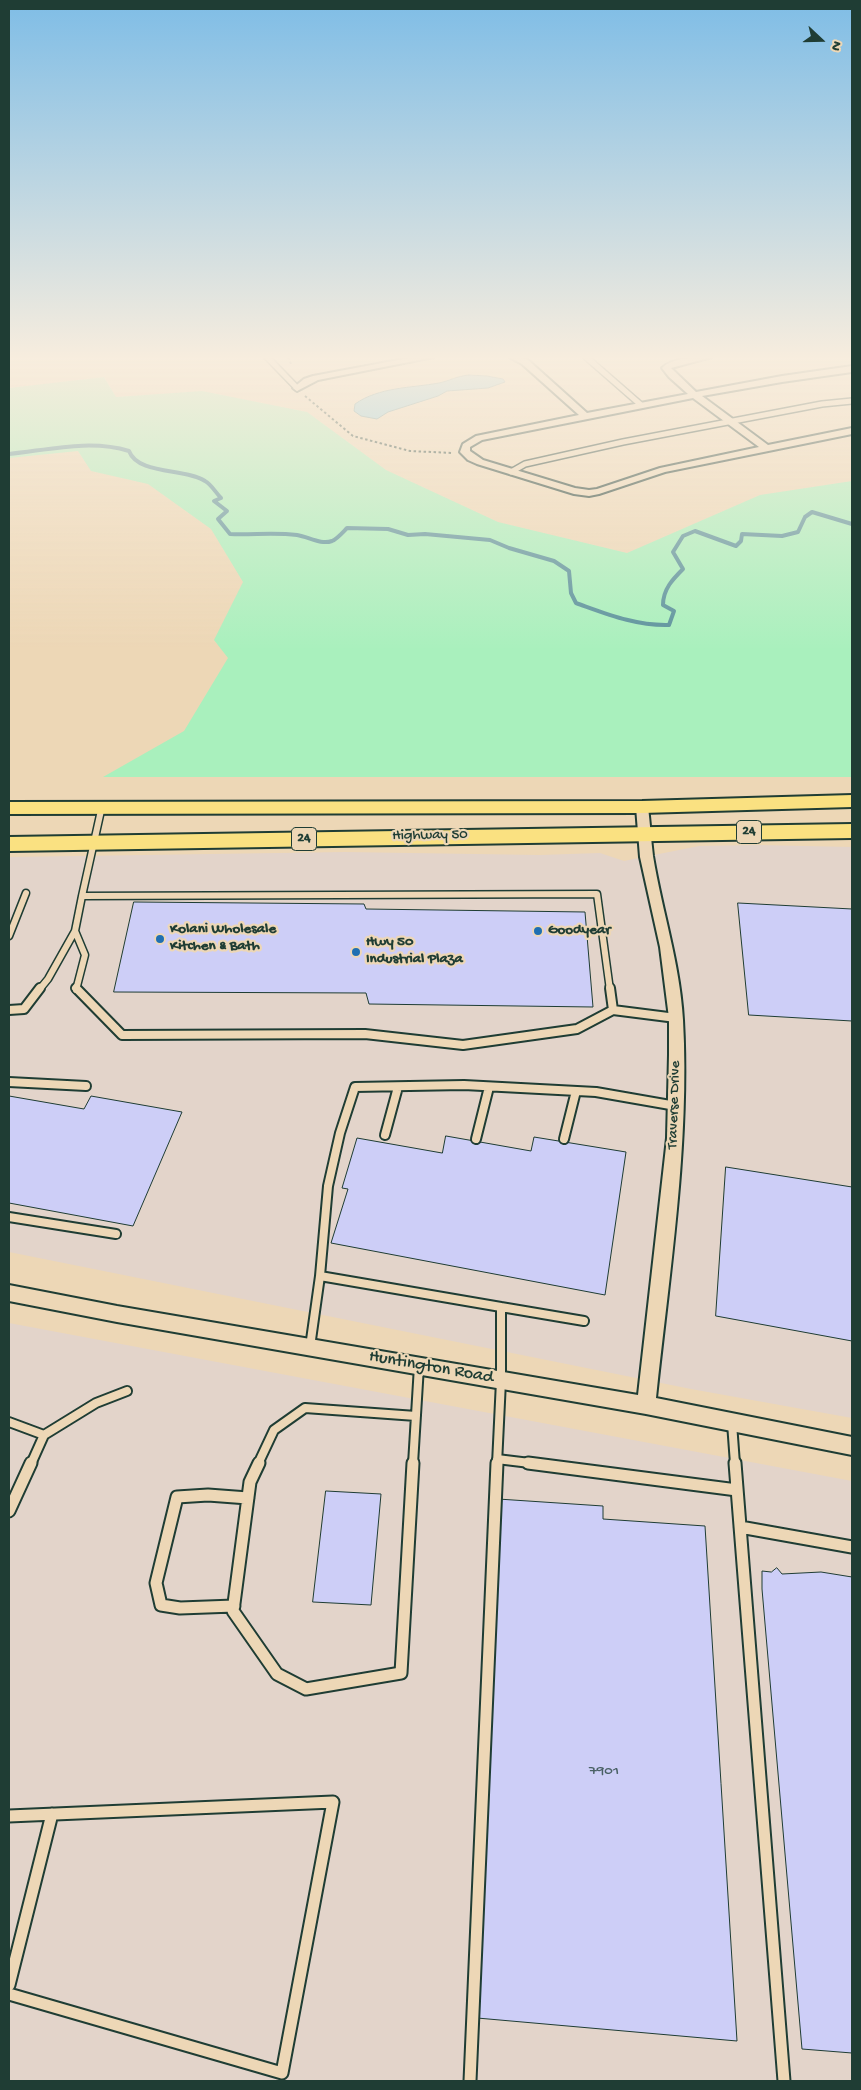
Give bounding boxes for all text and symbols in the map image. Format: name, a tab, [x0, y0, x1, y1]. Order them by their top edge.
north arrow	[796, 15, 846, 65]
text: N	[826, 38, 845, 53]
road number: 24	[736, 820, 762, 844]
street label: Highway 50	[392, 826, 468, 846]
road number: 24	[292, 828, 316, 851]
place label: Kolani Wholesale Kitchen & Bath	[170, 921, 276, 956]
place label: Goodyear	[548, 922, 611, 940]
marker: Goodyear	[532, 925, 544, 937]
marker: Kolani Wholesale Kitchen & Bath	[154, 933, 166, 945]
place label: Hwy 50 Industrial Plaza	[366, 934, 463, 969]
marker: Hwy 50 Industrial Plaza	[350, 946, 362, 958]
street label: Traverse Drive	[664, 1060, 686, 1150]
street label: Huntington Road	[367, 1346, 495, 1390]
house number: 7901	[589, 1763, 619, 1781]

